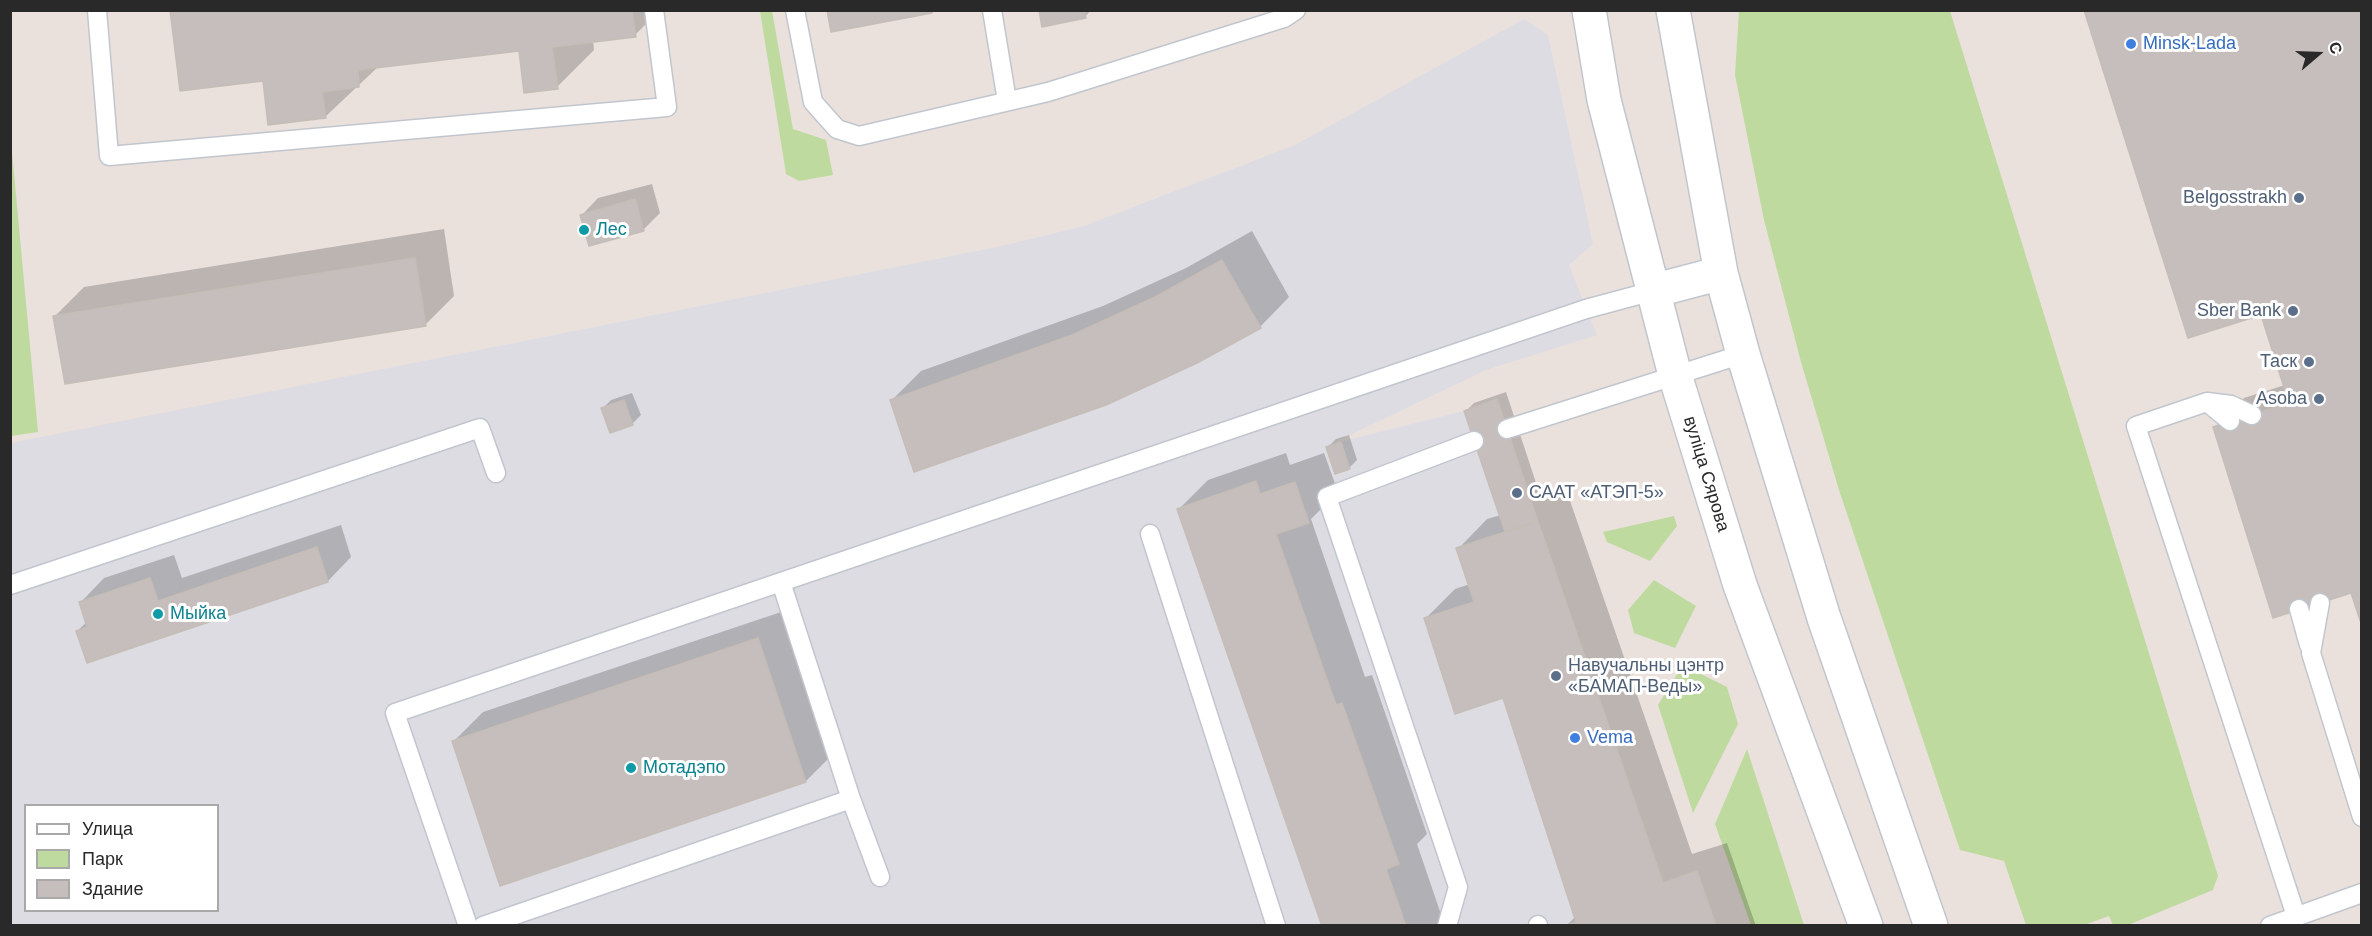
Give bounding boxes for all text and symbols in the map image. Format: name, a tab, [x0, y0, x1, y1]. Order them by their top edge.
north arrow	[2288, 24, 2348, 84]
place label: Minsk-Lada	[2143, 33, 2236, 55]
marker: Minsk-Lada	[2124, 37, 2138, 51]
text: С	[2326, 40, 2345, 56]
place label: Belgosstrakh	[2183, 187, 2287, 209]
marker: Belgosstrakh	[2292, 191, 2306, 205]
place label: Лес	[596, 219, 627, 241]
marker: Лес	[577, 223, 591, 237]
place label: Sber Bank	[2197, 300, 2281, 322]
marker: Sber Bank	[2286, 304, 2300, 318]
place label: Таск	[2260, 351, 2297, 373]
marker: Таск	[2302, 355, 2316, 369]
place label: Asoba	[2256, 388, 2307, 410]
marker: Asoba	[2312, 392, 2326, 406]
street label: вуліца Сярова	[1678, 414, 1734, 534]
place label: СААТ «АТЭП-5»	[1529, 482, 1664, 504]
marker: СААТ «АТЭП-5»	[1510, 486, 1524, 500]
place label: Мыйка	[170, 603, 226, 625]
marker: Мыйка	[151, 607, 165, 621]
place label: Навучальны цэнтр «БАМАП-Веды»	[1568, 655, 1724, 698]
marker: Навучальны цэнтр «БАМАП-Веды»	[1549, 669, 1563, 683]
place label: Vema	[1587, 727, 1633, 749]
marker: Vema	[1568, 731, 1582, 745]
place label: Мотадэпо	[643, 757, 726, 779]
marker: Мотадэпо	[624, 761, 638, 775]
legend	[24, 804, 219, 912]
text: Улица	[82, 819, 133, 839]
text: Парк	[82, 849, 123, 869]
text: Здание	[82, 879, 143, 899]

